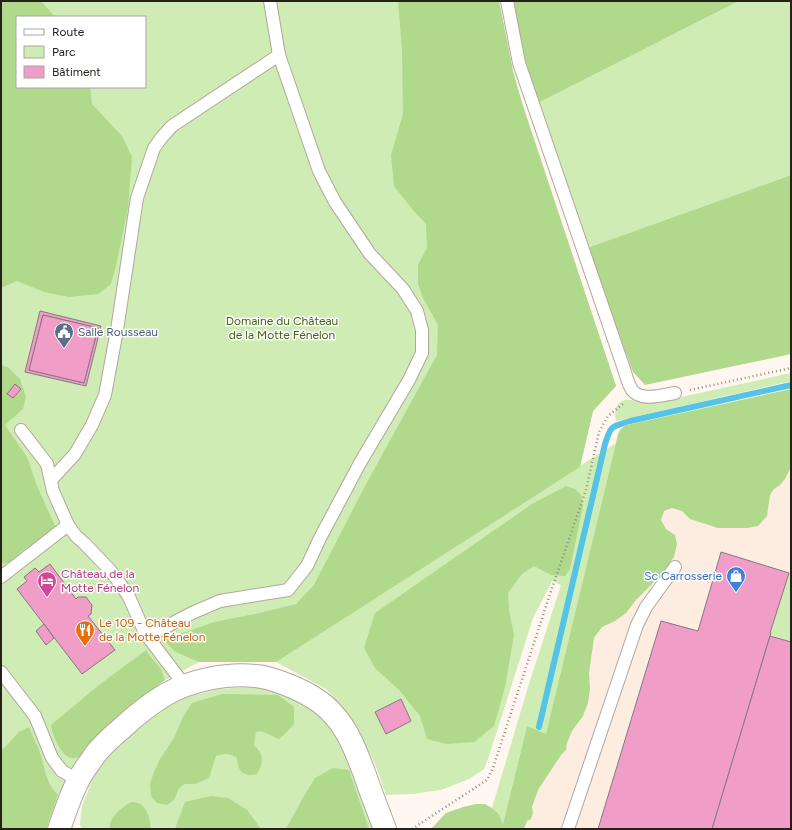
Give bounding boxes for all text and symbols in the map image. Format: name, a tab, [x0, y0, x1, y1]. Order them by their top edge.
legend	[16, 16, 146, 88]
text: Route	[52, 25, 85, 39]
text: Parc	[52, 45, 76, 59]
text: Bâtiment	[52, 65, 101, 79]
park label: Domaine du Château de la Motte Fénelon	[226, 314, 338, 342]
public building icon: Salle Rousseau	[53, 321, 75, 349]
place label: Salle Rousseau	[78, 325, 158, 339]
shop icon: Sc Carrosserie	[725, 565, 747, 593]
place label: Château de la Motte Fénelon	[61, 567, 140, 595]
place label: Sc Carrosserie	[644, 569, 722, 583]
hotel icon: Château de la Motte Fénelon	[36, 570, 58, 598]
place label: Le 109 - Château de la Motte Fénelon	[99, 616, 206, 644]
restaurant icon: Le 109 - Château de la Motte Fénelon	[74, 619, 96, 647]

